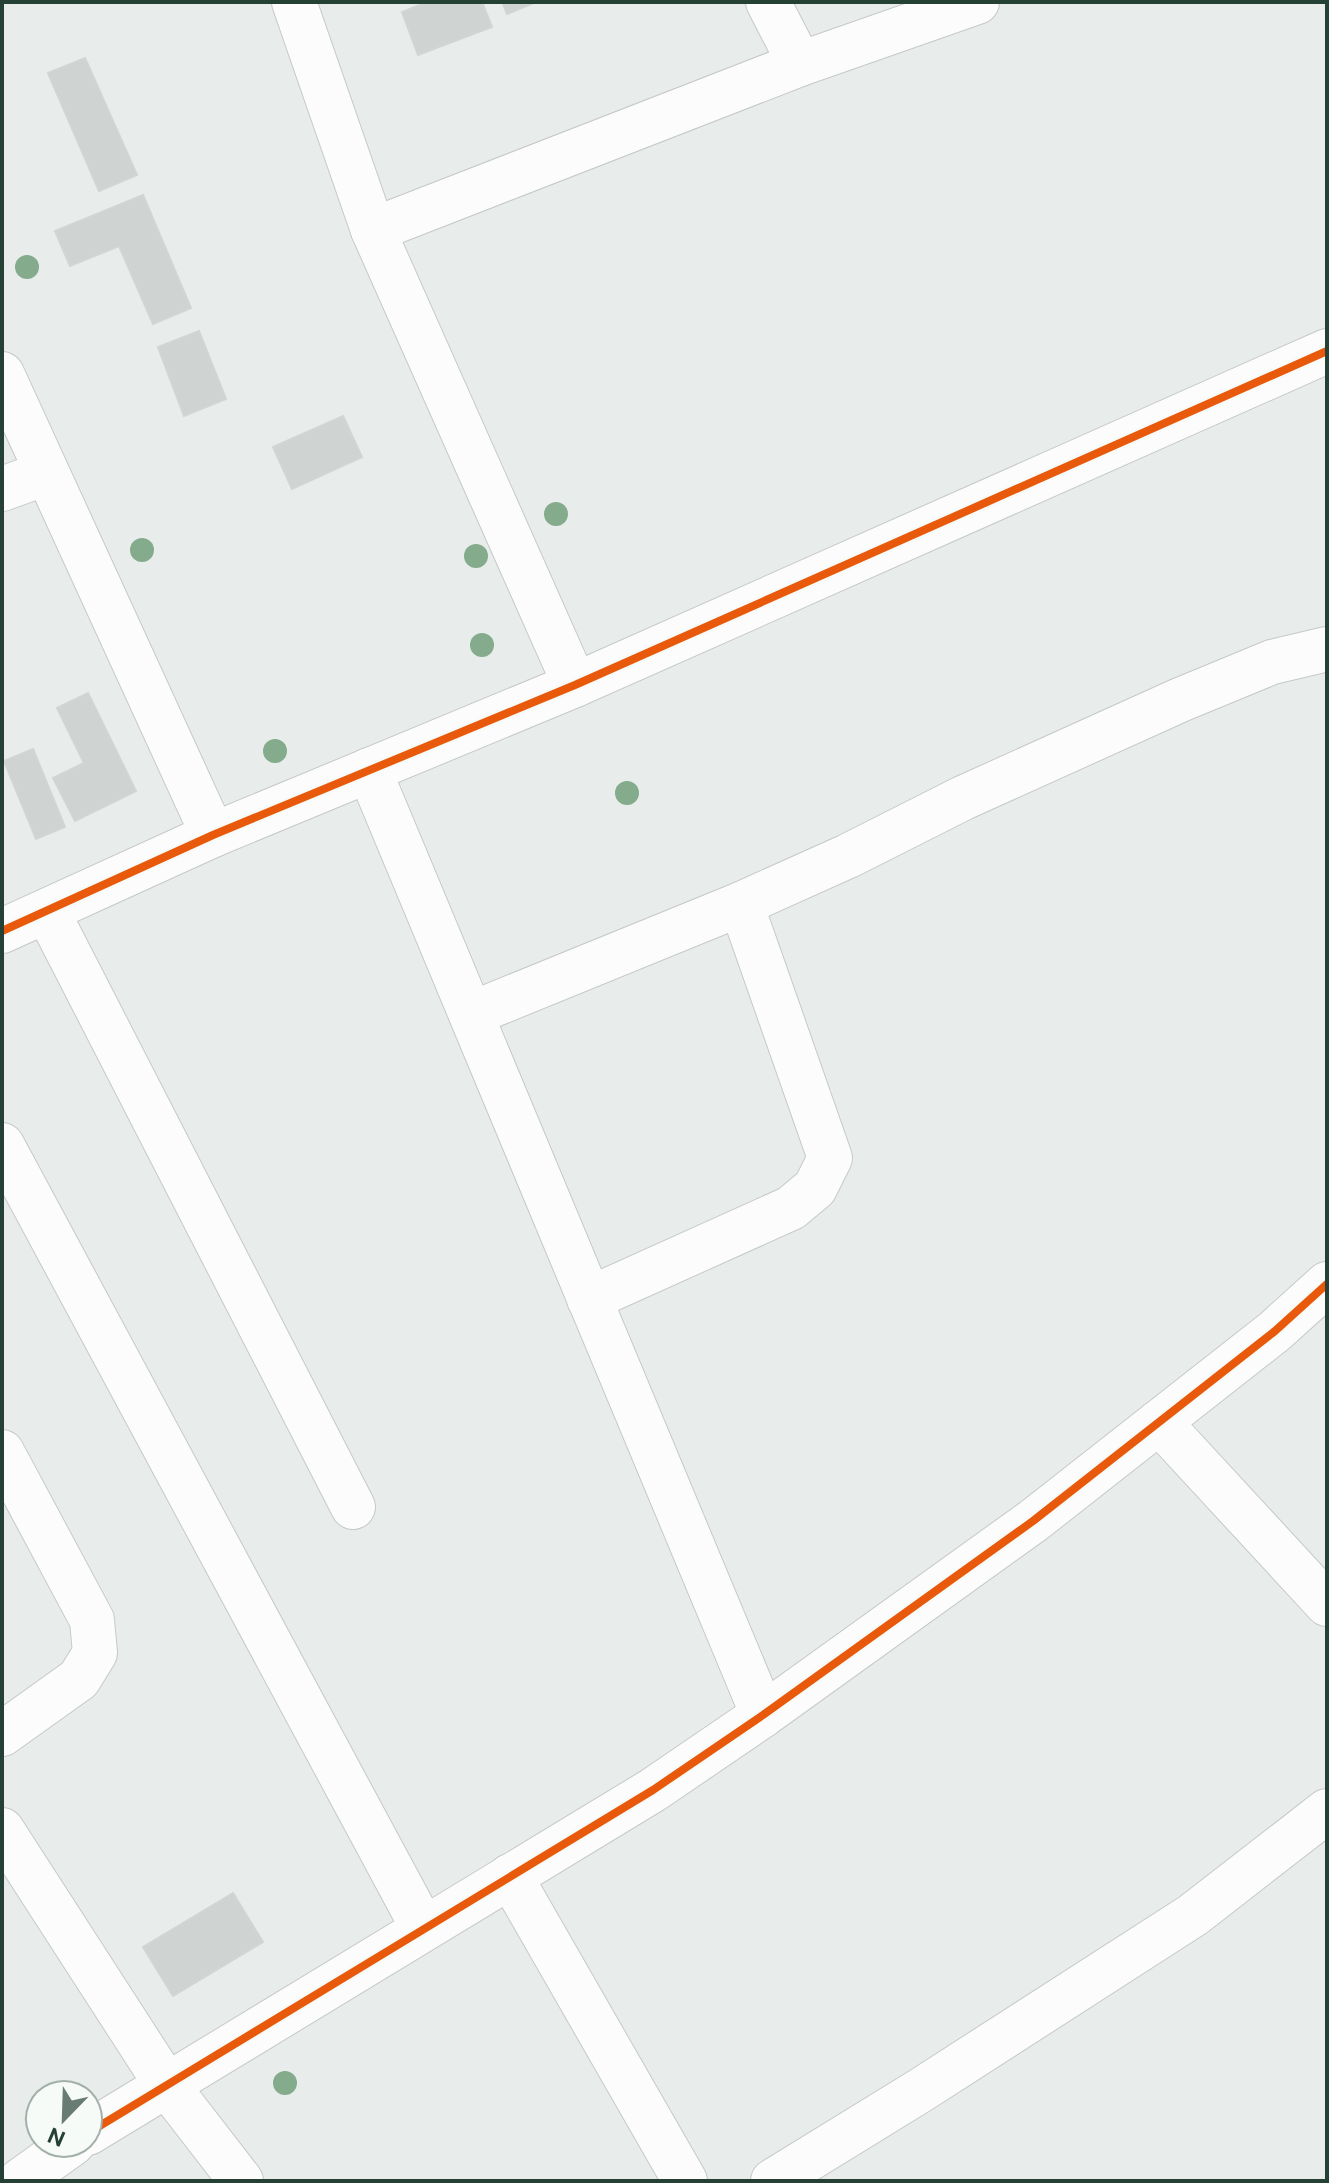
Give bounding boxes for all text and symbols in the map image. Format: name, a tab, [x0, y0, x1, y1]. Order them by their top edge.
north arrow	[24, 2079, 104, 2159]
text: N	[43, 2120, 69, 2153]

